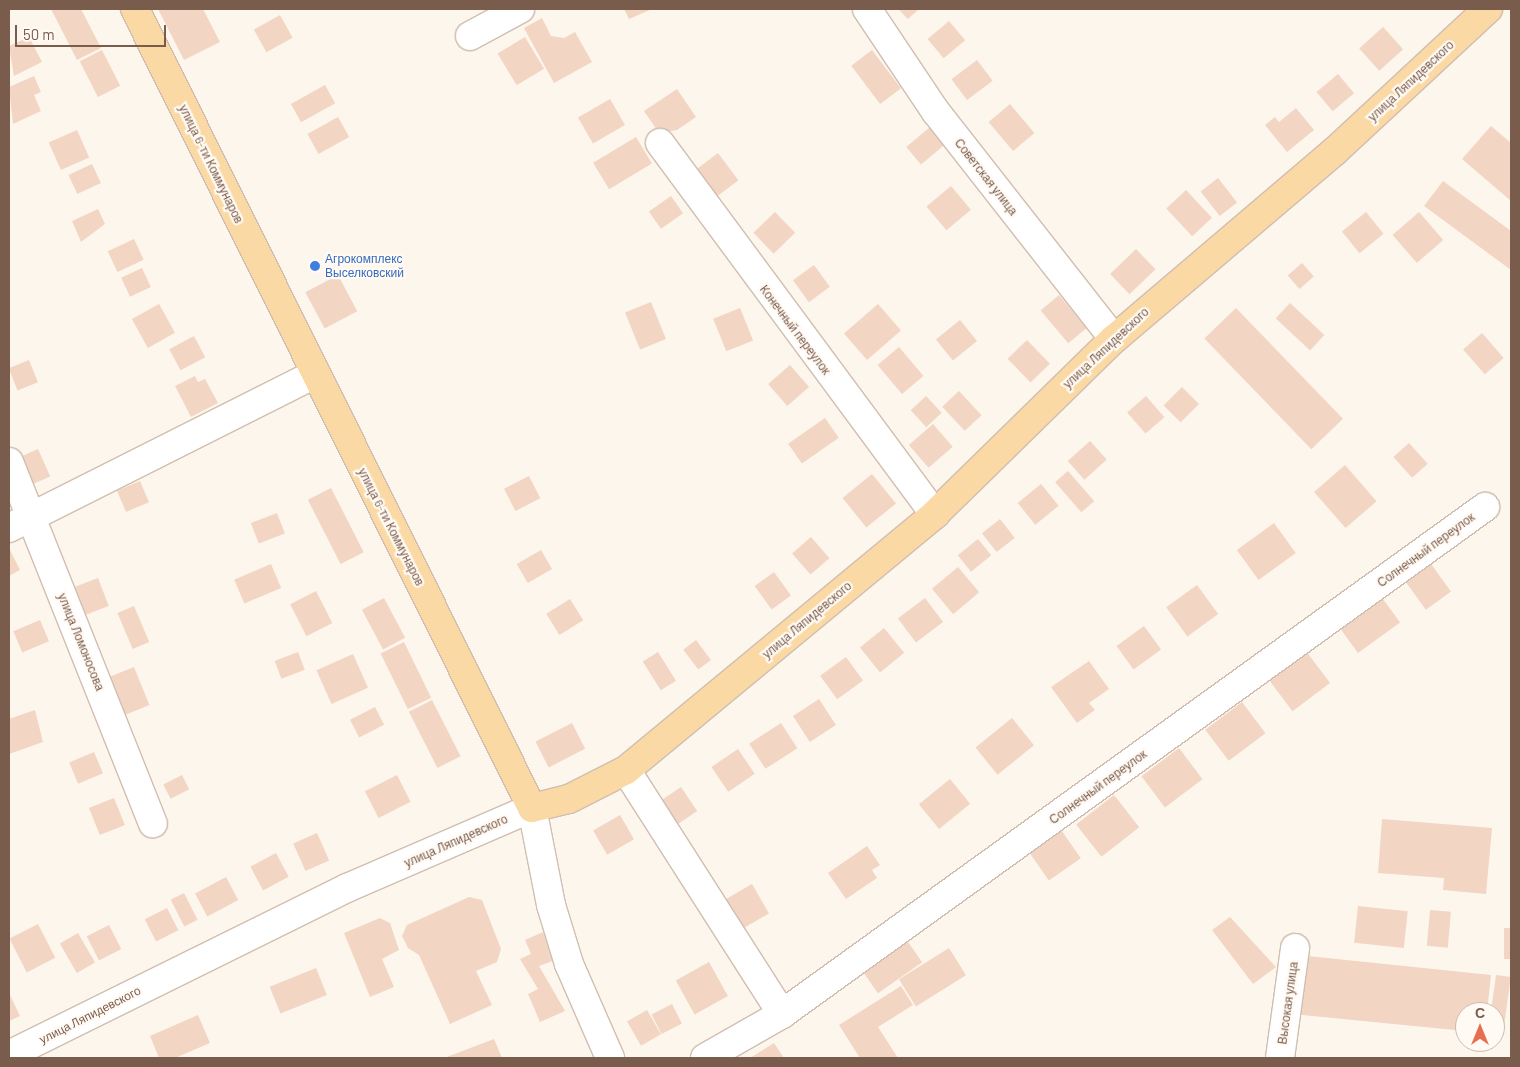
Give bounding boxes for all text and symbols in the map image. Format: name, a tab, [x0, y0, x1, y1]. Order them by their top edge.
scale bar	[18, 15, 169, 47]
text: 50 m	[23, 25, 55, 43]
street label: улица Ляпидевского	[1365, 38, 1457, 124]
street label: улица 6-ти Коммунаров	[176, 102, 246, 226]
street label: Советская улица	[952, 136, 1020, 218]
place label: Агрокомплекс Выселковский	[325, 252, 404, 280]
marker: Агрокомплекс Выселковский	[309, 260, 321, 272]
street label: Конечный переулок	[757, 282, 833, 378]
street label: улица Ляпидевского	[1060, 305, 1152, 391]
street label: улица 6-ти Коммунаров	[355, 466, 427, 588]
street label: Солнечный переулок	[1375, 510, 1477, 590]
street label: улица Ляпидевского	[760, 579, 854, 661]
street label: улица Ломоносова	[55, 591, 107, 693]
street label: Солнечный переулок	[1047, 747, 1149, 827]
street label: улица Ляпидевского	[402, 812, 510, 870]
street label: Высокая улица	[1275, 961, 1301, 1045]
street label: улица Ляпидевского	[37, 983, 143, 1047]
north arrow	[1455, 1002, 1505, 1052]
text: С	[1475, 1004, 1485, 1021]

